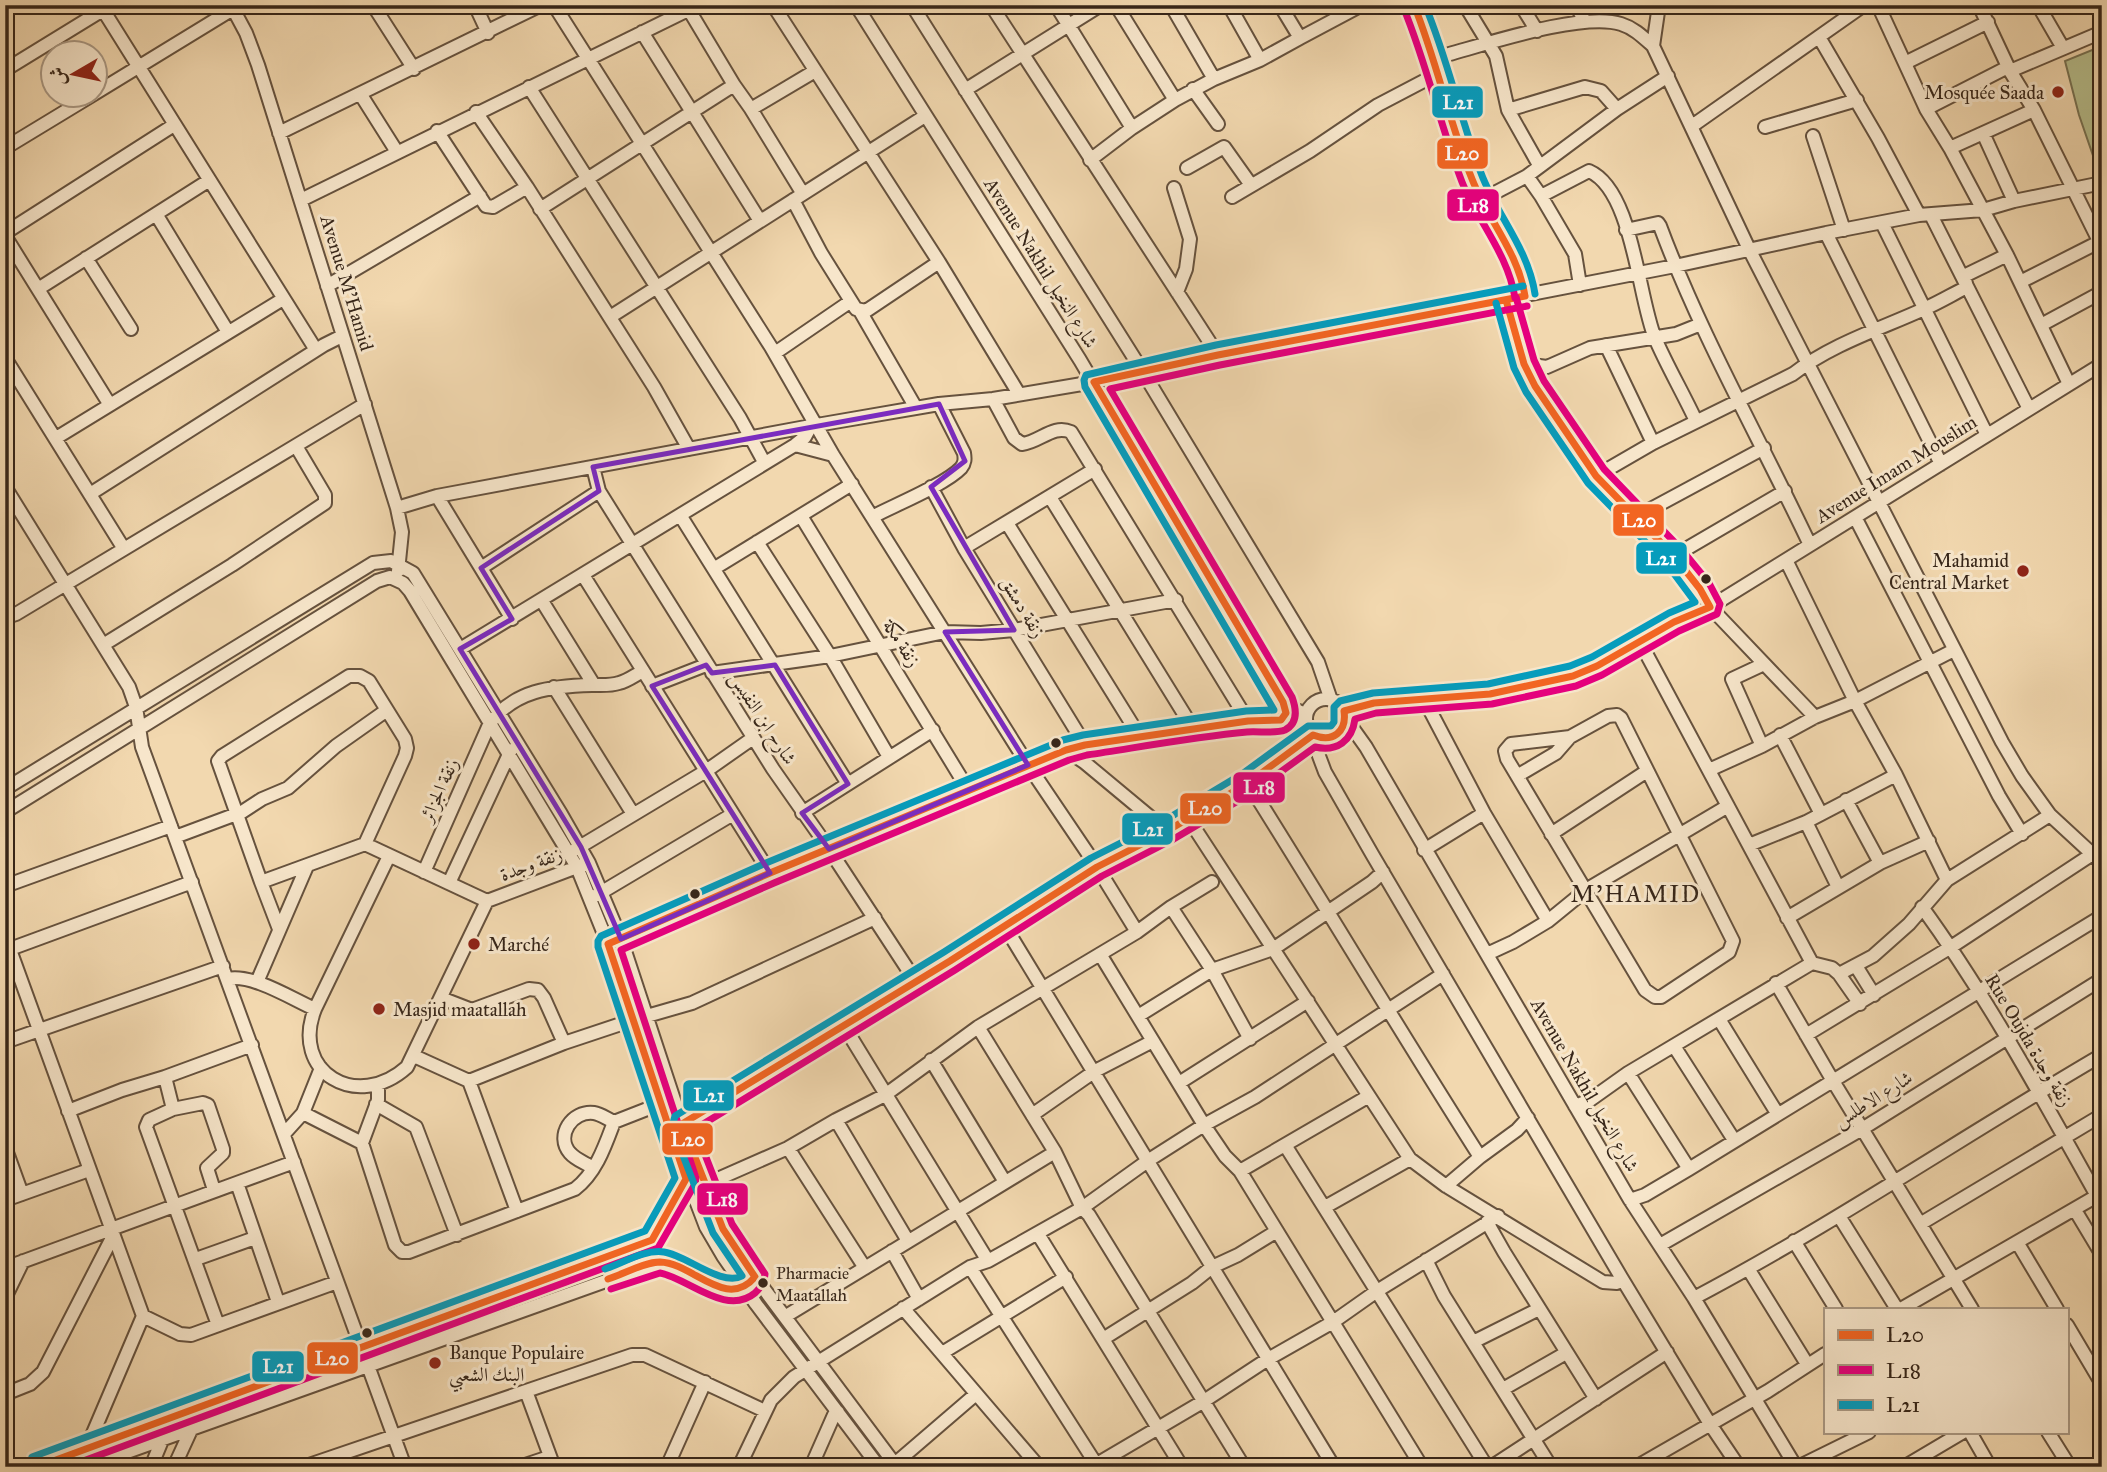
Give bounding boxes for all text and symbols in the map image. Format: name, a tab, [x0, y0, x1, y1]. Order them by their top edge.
north arrow	[38, 38, 108, 108]
text: ش	[45, 65, 71, 88]
place label: Mosquée Saada	[1924, 81, 2045, 105]
marker: Mosquée Saada	[2050, 84, 2066, 100]
line badge: L21	[1431, 85, 1484, 119]
text: L21	[1443, 91, 1474, 114]
line badge: L20	[1436, 137, 1489, 170]
text: L20	[1445, 142, 1479, 165]
street label: Avenue Nakhil شارع النخيل	[975, 173, 1103, 354]
line badge: L18	[1446, 188, 1500, 222]
text: L18	[1457, 194, 1489, 217]
street label: Avenue M'Hamid	[315, 211, 379, 354]
street label: Avenue Imam Mouslim	[1810, 410, 1981, 529]
line badge: L20	[1612, 503, 1665, 537]
text: L20	[1622, 509, 1656, 532]
line badge: L21	[1635, 541, 1688, 575]
text: L21	[1646, 547, 1677, 570]
place label: Mahamid Central Market	[1889, 549, 2009, 594]
marker: Mahamid Central Market	[2015, 563, 2031, 579]
street label: زنقة دمشق	[995, 572, 1050, 643]
unlabelled marker	[1699, 572, 1713, 586]
street label: زنقة مكة	[878, 614, 926, 671]
street label: شارح ابن النفيس	[719, 667, 802, 772]
unlabelled marker	[1049, 736, 1063, 750]
street label: زنقة الجزائر	[414, 754, 464, 828]
line badge: L18	[1232, 771, 1286, 804]
text: L18	[1243, 776, 1275, 799]
line badge: L20	[1179, 792, 1232, 825]
text: L20	[1188, 797, 1222, 820]
line badge: L21	[1121, 812, 1174, 846]
text: L21	[1133, 818, 1164, 841]
street label: زنقة وجدة	[497, 842, 565, 886]
district label: M'HAMID	[1571, 880, 1701, 908]
unlabelled marker	[688, 887, 702, 901]
place label: Marché	[488, 933, 549, 956]
marker: Marché	[466, 936, 482, 952]
street label: Rue Oujda زنقة وجدة	[1980, 969, 2078, 1111]
street label: Avenue Nakhil شارع النخيل	[1522, 993, 1644, 1178]
place label: Masjid maatallah	[393, 998, 527, 1021]
marker: Masjid maatallah	[371, 1001, 387, 1017]
street label: شارع الاطلس	[1829, 1066, 1919, 1136]
line badge: L21	[682, 1079, 735, 1112]
text: L21	[694, 1084, 725, 1107]
line badge: L20	[661, 1122, 714, 1156]
text: L20	[671, 1128, 705, 1151]
line badge: L18	[696, 1182, 749, 1216]
text: L18	[706, 1188, 738, 1211]
place label: Pharmacie Maatallah	[776, 1263, 849, 1306]
marker: Pharmacie Maatallah	[756, 1276, 770, 1290]
legend	[1824, 1308, 2068, 1434]
text: L20	[1886, 1322, 1924, 1348]
unlabelled marker	[360, 1326, 374, 1340]
line badge: L20	[306, 1341, 359, 1375]
place label: Banque Populaire البنك الشعبي	[449, 1341, 584, 1393]
text: L20	[315, 1347, 349, 1370]
line badge: L21	[251, 1350, 305, 1383]
text: L21	[263, 1355, 294, 1378]
marker: Banque Populaire البنك الشعبي	[427, 1355, 443, 1371]
text: L18	[1886, 1358, 1921, 1384]
text: L21	[1886, 1392, 1920, 1418]

